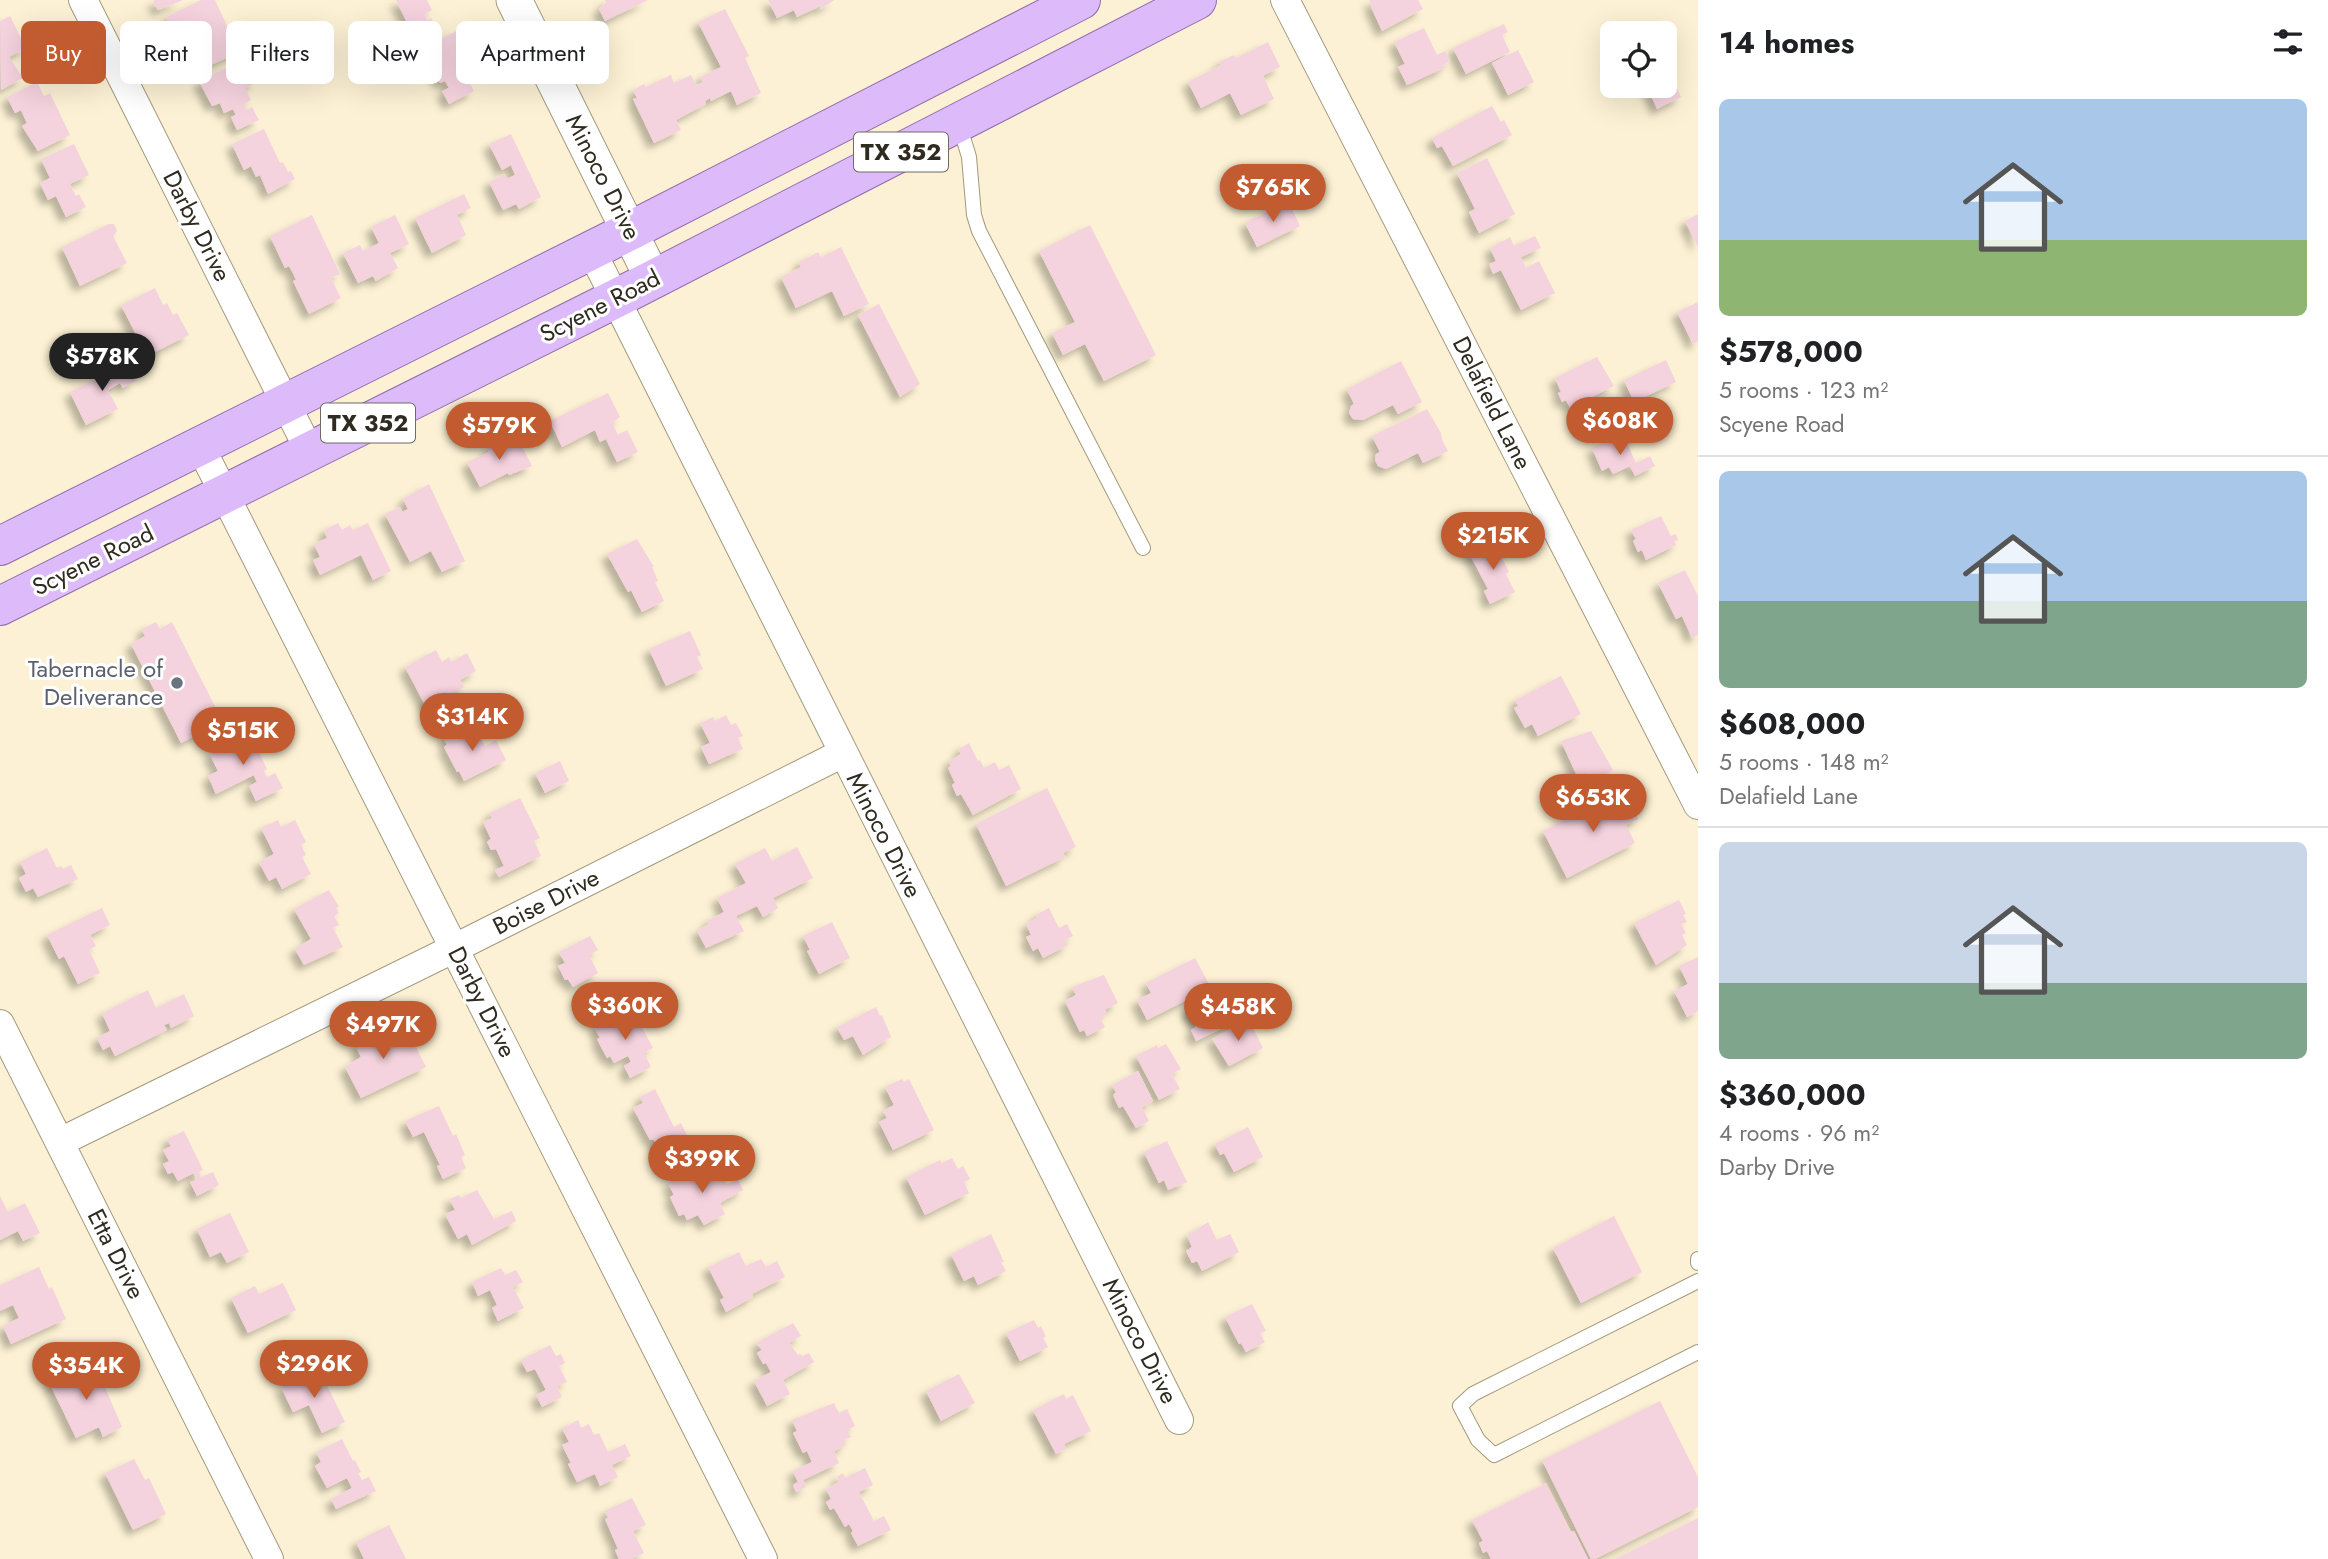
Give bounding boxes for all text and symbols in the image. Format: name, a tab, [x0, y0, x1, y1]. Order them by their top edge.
chip: Buy	[21, 21, 106, 84]
chip: Rent	[120, 21, 212, 84]
chip: Filters	[226, 21, 334, 84]
chip: New	[348, 21, 442, 84]
chip: Apartment	[456, 21, 609, 84]
map controls	[1600, 21, 1677, 98]
button: locate	[1600, 21, 1677, 98]
text: 14 homes	[1719, 21, 1854, 64]
icon: filters	[2269, 23, 2307, 61]
street label: Minoco Drive	[557, 108, 650, 246]
road number: TX 352	[854, 132, 948, 172]
icon: home	[1950, 144, 2076, 270]
street label: Darby Drive	[154, 164, 240, 287]
pin: $765K	[1224, 164, 1322, 224]
text: $765K	[1236, 170, 1310, 204]
street label: Scyene Road	[533, 260, 666, 351]
street label: Delafield Lane	[1444, 330, 1541, 475]
text: $578,000	[1719, 330, 1863, 373]
pin: $578K	[53, 334, 151, 393]
text: $578K	[65, 339, 139, 373]
text: 5 rooms · 123 m²	[1719, 373, 1888, 407]
pin: $608K	[1571, 398, 1669, 457]
pin: $579K	[450, 402, 548, 462]
text: $608K	[1582, 403, 1658, 437]
road number: TX 352	[321, 404, 415, 442]
text: Scyene Road	[1719, 407, 1845, 441]
text: $579K	[462, 408, 536, 442]
pin: $215K	[1444, 512, 1542, 572]
street label: Scyene Road	[26, 515, 159, 604]
icon: home	[1950, 516, 2076, 642]
text: $215K	[1457, 518, 1529, 552]
place label: Tabernacle of Deliverance	[28, 651, 164, 714]
marker: Tabernacle of Deliverance	[169, 675, 185, 691]
pin: $314K	[423, 694, 521, 753]
text: $314K	[436, 699, 508, 733]
text: $608,000	[1719, 702, 1865, 745]
pin: $515K	[194, 708, 292, 767]
text: $515K	[207, 713, 279, 747]
text: 5 rooms · 148 m²	[1719, 745, 1889, 779]
street label: Minoco Drive	[838, 766, 931, 904]
pin: $653K	[1544, 774, 1642, 834]
text: Delafield Lane	[1719, 779, 1858, 813]
text: $653K	[1556, 780, 1630, 814]
street label: Boise Drive	[486, 860, 605, 943]
icon: home	[1950, 887, 2076, 1013]
street label: Darby Drive	[439, 940, 525, 1063]
pin: $360K	[576, 982, 674, 1042]
pin: $458K	[1189, 984, 1287, 1043]
text: $360K	[587, 988, 663, 1022]
text: $458K	[1200, 989, 1276, 1023]
pin: $497K	[334, 1002, 432, 1061]
text: $497K	[345, 1007, 421, 1041]
text: $360,000	[1719, 1073, 1866, 1116]
text: 4 rooms · 96 m²	[1719, 1116, 1879, 1150]
pin: $399K	[653, 1136, 751, 1195]
text: $399K	[664, 1141, 740, 1175]
text: Darby Drive	[1719, 1150, 1835, 1184]
street label: Etta Drive	[79, 1203, 154, 1305]
street label: Minoco Drive	[1094, 1272, 1187, 1410]
pin: $296K	[265, 1340, 363, 1400]
pin: $354K	[37, 1342, 135, 1402]
text: $296K	[276, 1346, 352, 1380]
text: $354K	[48, 1348, 124, 1382]

